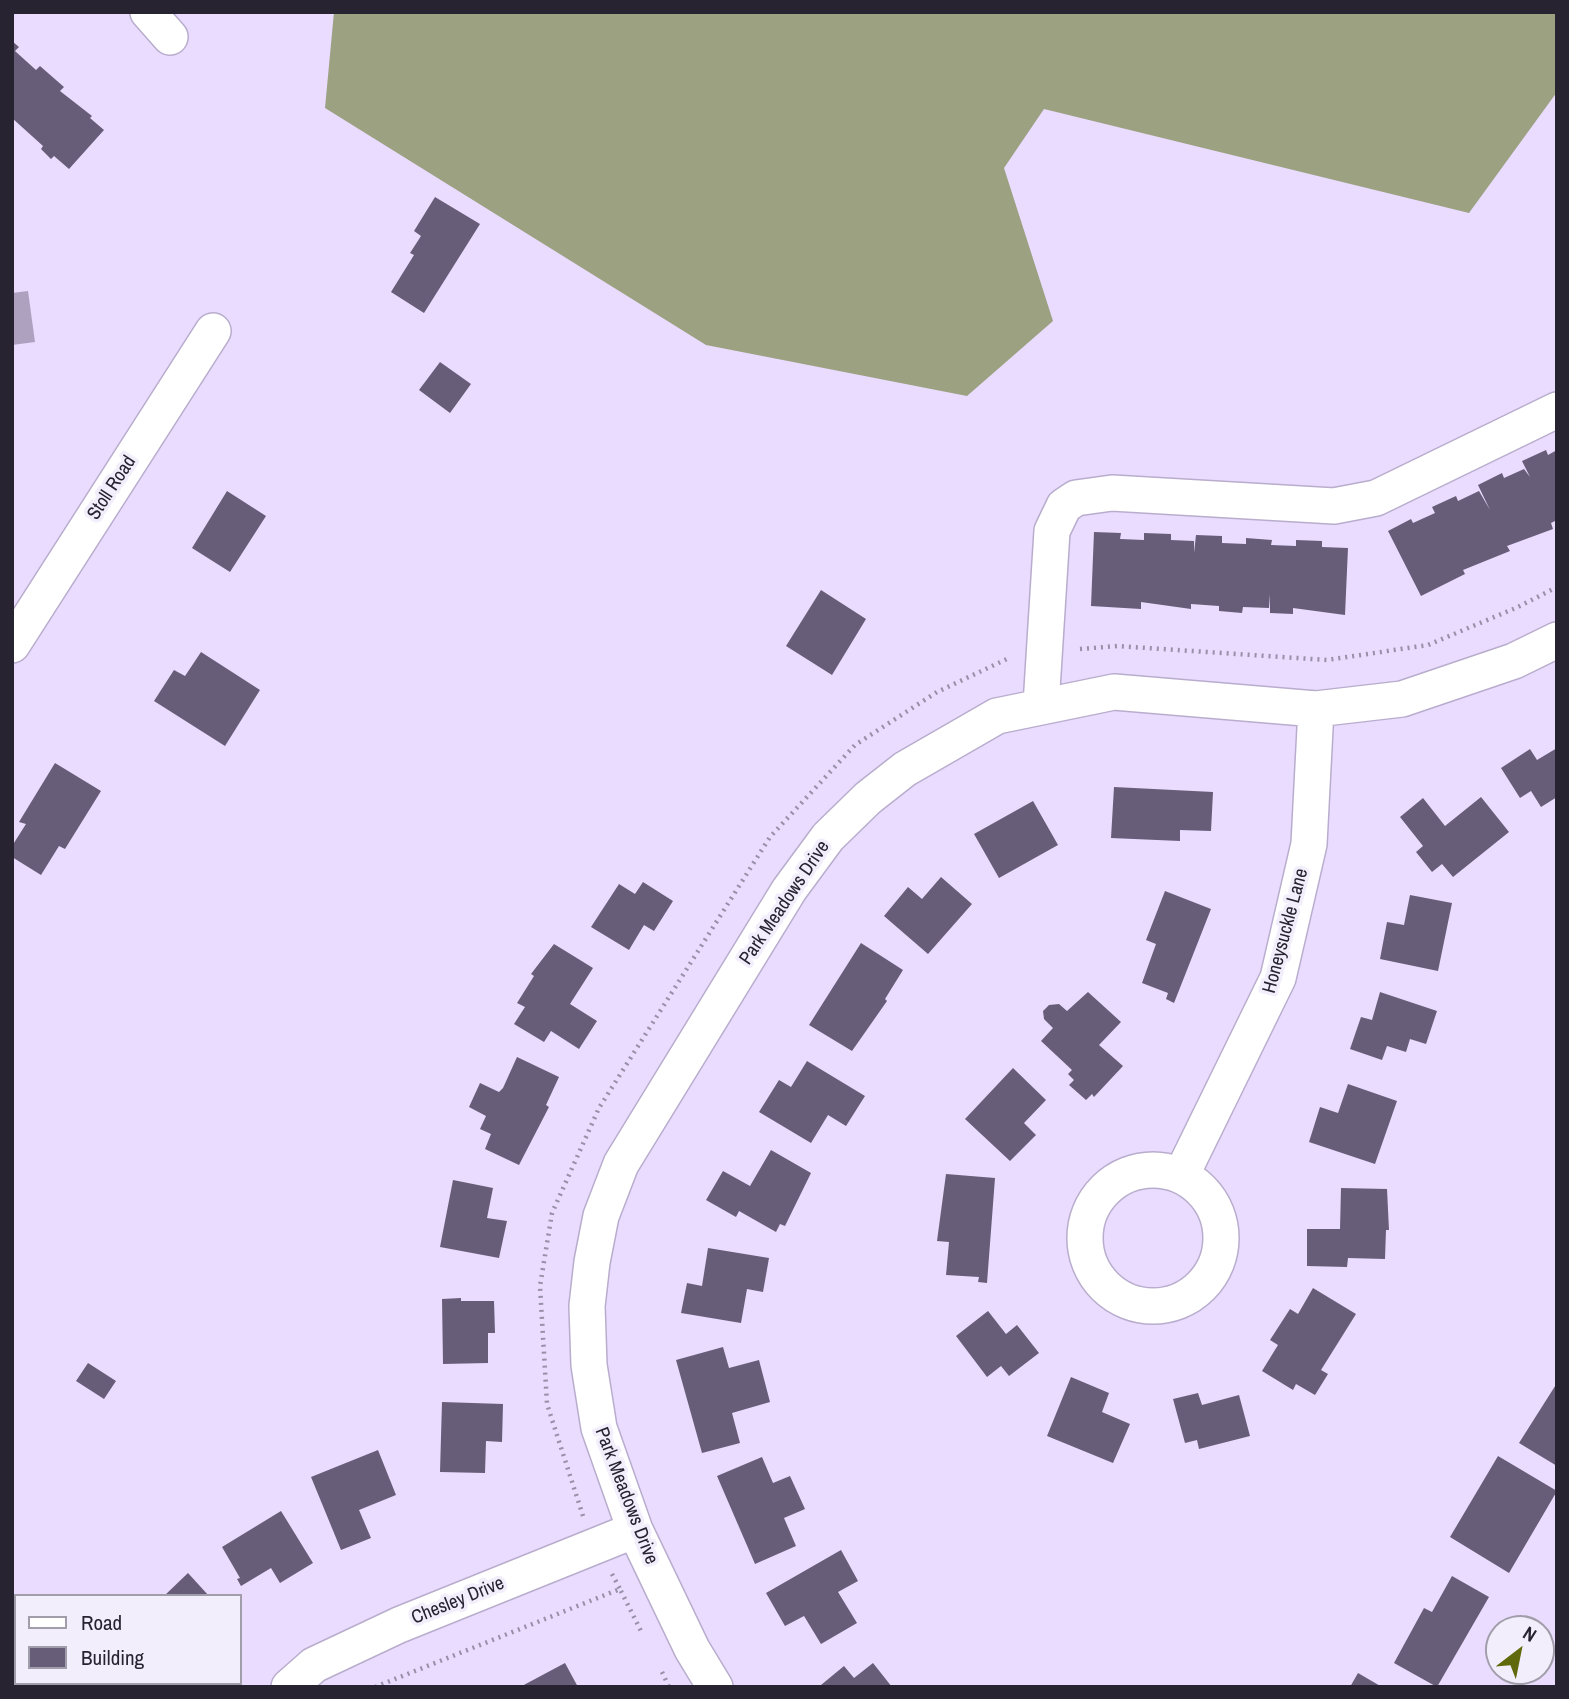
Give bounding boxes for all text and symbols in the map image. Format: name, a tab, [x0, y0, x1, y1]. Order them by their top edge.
street label: Stoll Road	[83, 452, 141, 524]
street label: Park Meadows Drive	[735, 837, 835, 969]
street label: Honeysuckle Lane	[1258, 866, 1314, 996]
street label: Park Meadows Drive	[589, 1424, 663, 1568]
street label: Chesley Drive	[408, 1572, 508, 1630]
legend	[14, 1594, 242, 1685]
text: Road	[81, 1608, 122, 1637]
north arrow	[1485, 1615, 1555, 1685]
text: N	[1518, 1620, 1542, 1648]
text: Building	[81, 1643, 144, 1672]

